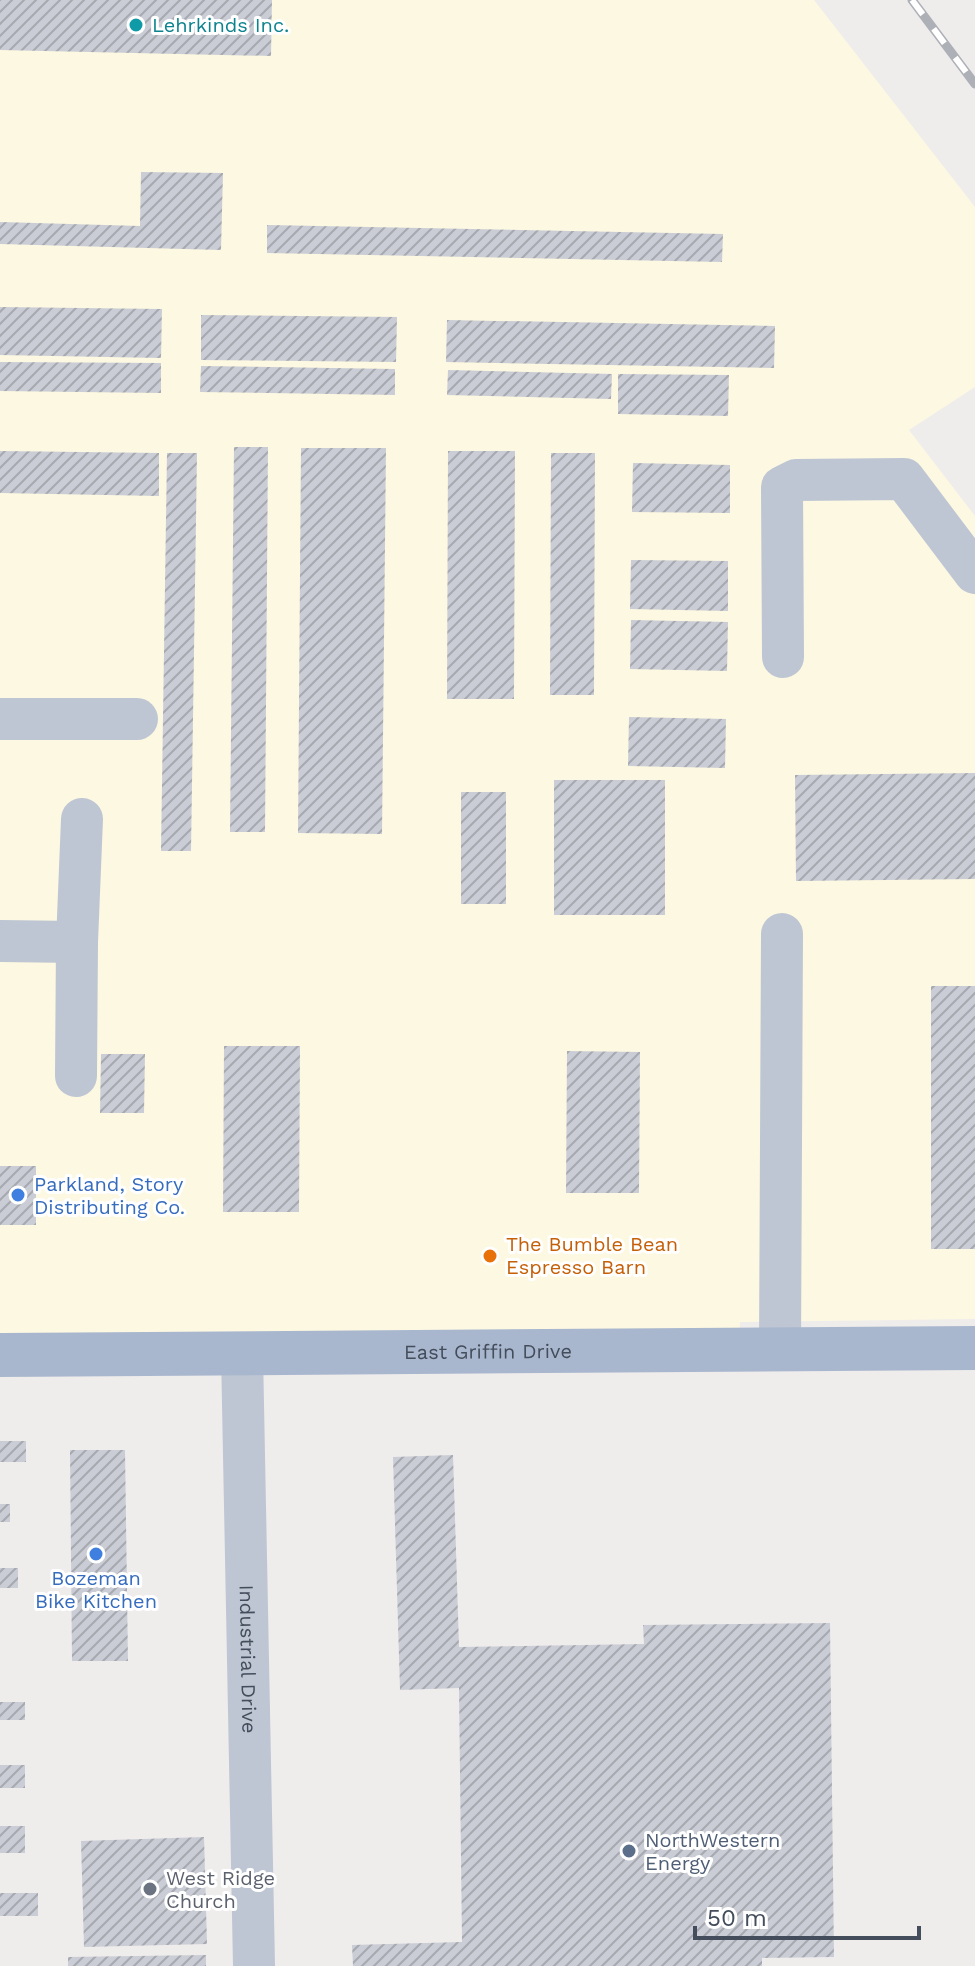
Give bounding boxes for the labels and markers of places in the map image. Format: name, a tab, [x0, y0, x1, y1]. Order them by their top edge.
place label: Lehrkinds Inc.	[152, 13, 289, 37]
marker: Lehrkinds Inc.	[127, 16, 145, 34]
place label: Parkland, Story Distributing Co.	[34, 1172, 185, 1219]
marker: Parkland, Story Distributing Co.	[9, 1186, 27, 1204]
place label: The Bumble Bean Espresso Barn	[506, 1232, 678, 1279]
marker: The Bumble Bean Espresso Barn	[481, 1247, 499, 1265]
marker: Bozeman Bike Kitchen	[87, 1545, 105, 1563]
place label: Bozeman Bike Kitchen	[35, 1566, 157, 1613]
place label: NorthWestern Energy	[645, 1828, 780, 1875]
marker: NorthWestern Energy	[620, 1842, 638, 1860]
place label: West Ridge Church	[166, 1866, 275, 1913]
marker: West Ridge Church	[141, 1880, 159, 1898]

